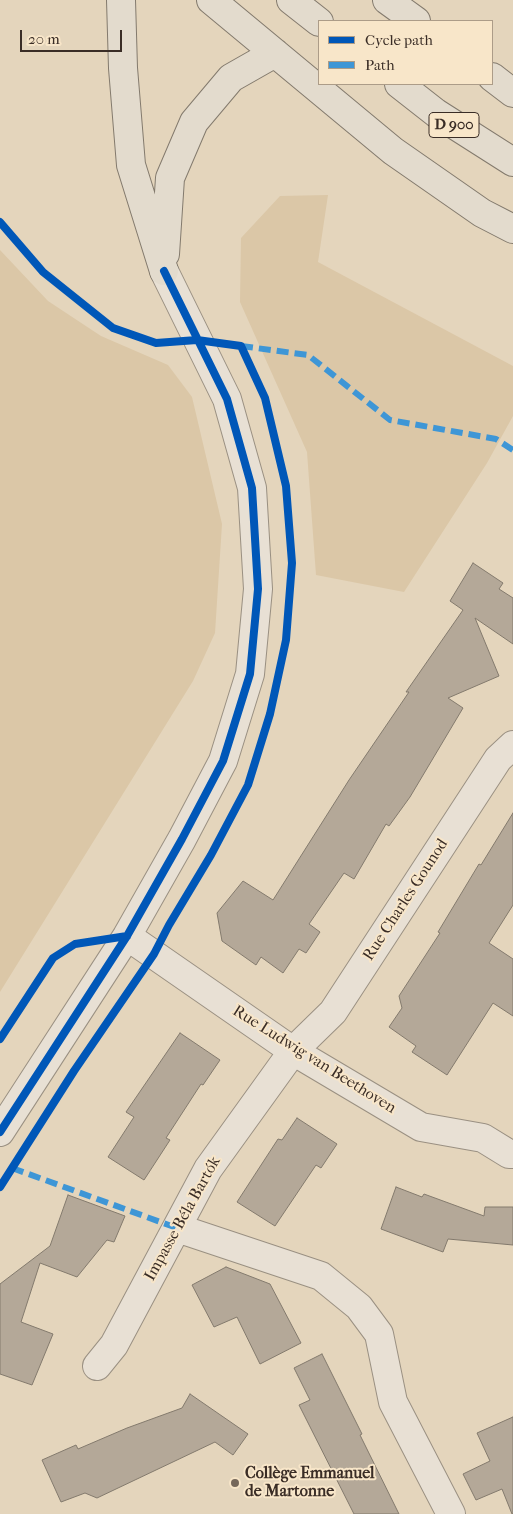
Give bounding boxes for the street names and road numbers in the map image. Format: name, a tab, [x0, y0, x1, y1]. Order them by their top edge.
road number: D 900	[429, 112, 479, 138]
street label: Rue Charles Gounod	[359, 835, 453, 965]
street label: Rue Ludwig van Beethoven	[229, 1002, 399, 1118]
street label: Impasse Béla Bartók	[141, 1154, 225, 1284]

